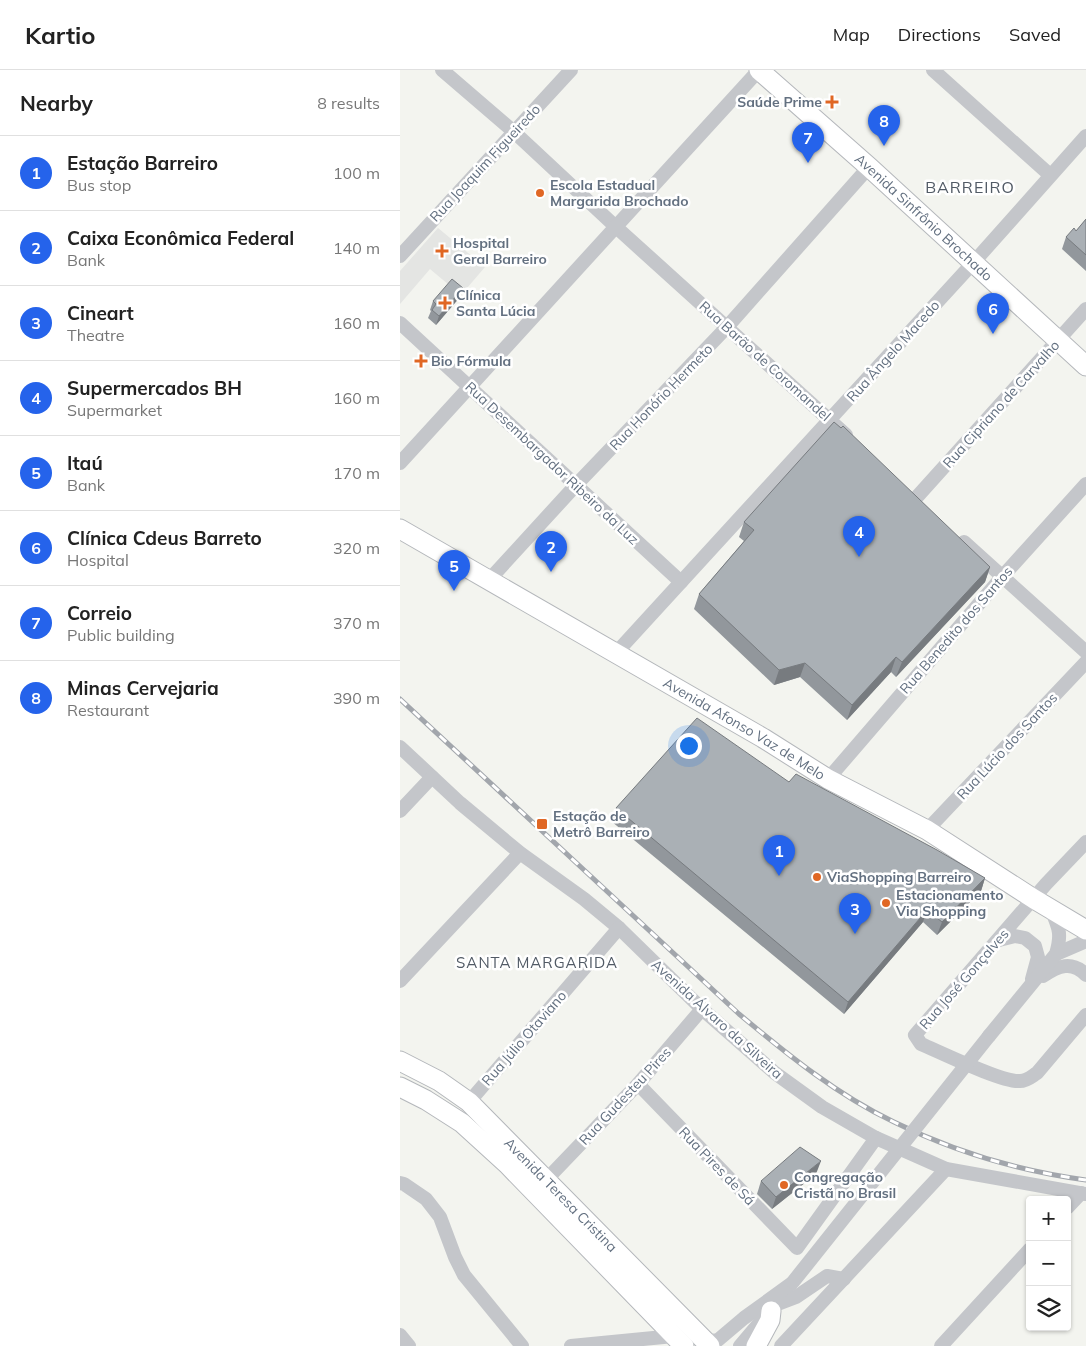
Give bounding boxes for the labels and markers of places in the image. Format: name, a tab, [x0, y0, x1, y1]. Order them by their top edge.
place label: Saúde Prime	[737, 93, 822, 111]
marker: Saúde Prime	[826, 96, 838, 108]
pin: 8	[868, 105, 900, 146]
pin: 7	[792, 122, 824, 163]
place label: Escola Estadual Margarida Brochado	[550, 176, 688, 210]
marker: Escola Estadual Margarida Brochado	[534, 187, 546, 199]
place label: Hospital Geral Barreiro	[453, 234, 547, 268]
marker: Hospital Geral Barreiro	[435, 244, 449, 258]
place label: Clínica Santa Lúcia	[456, 286, 535, 320]
pin: 6	[977, 293, 1009, 334]
marker: Clínica Santa Lúcia	[438, 296, 452, 310]
place label: Bio Fórmula	[431, 352, 511, 370]
marker: Bio Fórmula	[415, 355, 427, 367]
pin: 4	[843, 516, 875, 557]
pin: 2	[535, 531, 567, 572]
pin: 5	[438, 550, 470, 591]
place label: Estação de Metrô Barreiro	[553, 807, 650, 841]
marker: Estação de Metrô Barreiro	[535, 817, 549, 831]
pin: 1	[763, 835, 795, 876]
place label: ViaShopping Barreiro	[826, 868, 971, 886]
marker: ViaShopping Barreiro	[811, 871, 823, 883]
place label: Estacionamento Via Shopping	[895, 886, 1004, 920]
pin: 3	[839, 893, 871, 934]
marker: Estacionamento Via Shopping	[880, 897, 892, 909]
place label: Congregação Cristã no Brasil	[794, 1168, 896, 1202]
marker: Congregação Cristã no Brasil	[778, 1179, 790, 1191]

